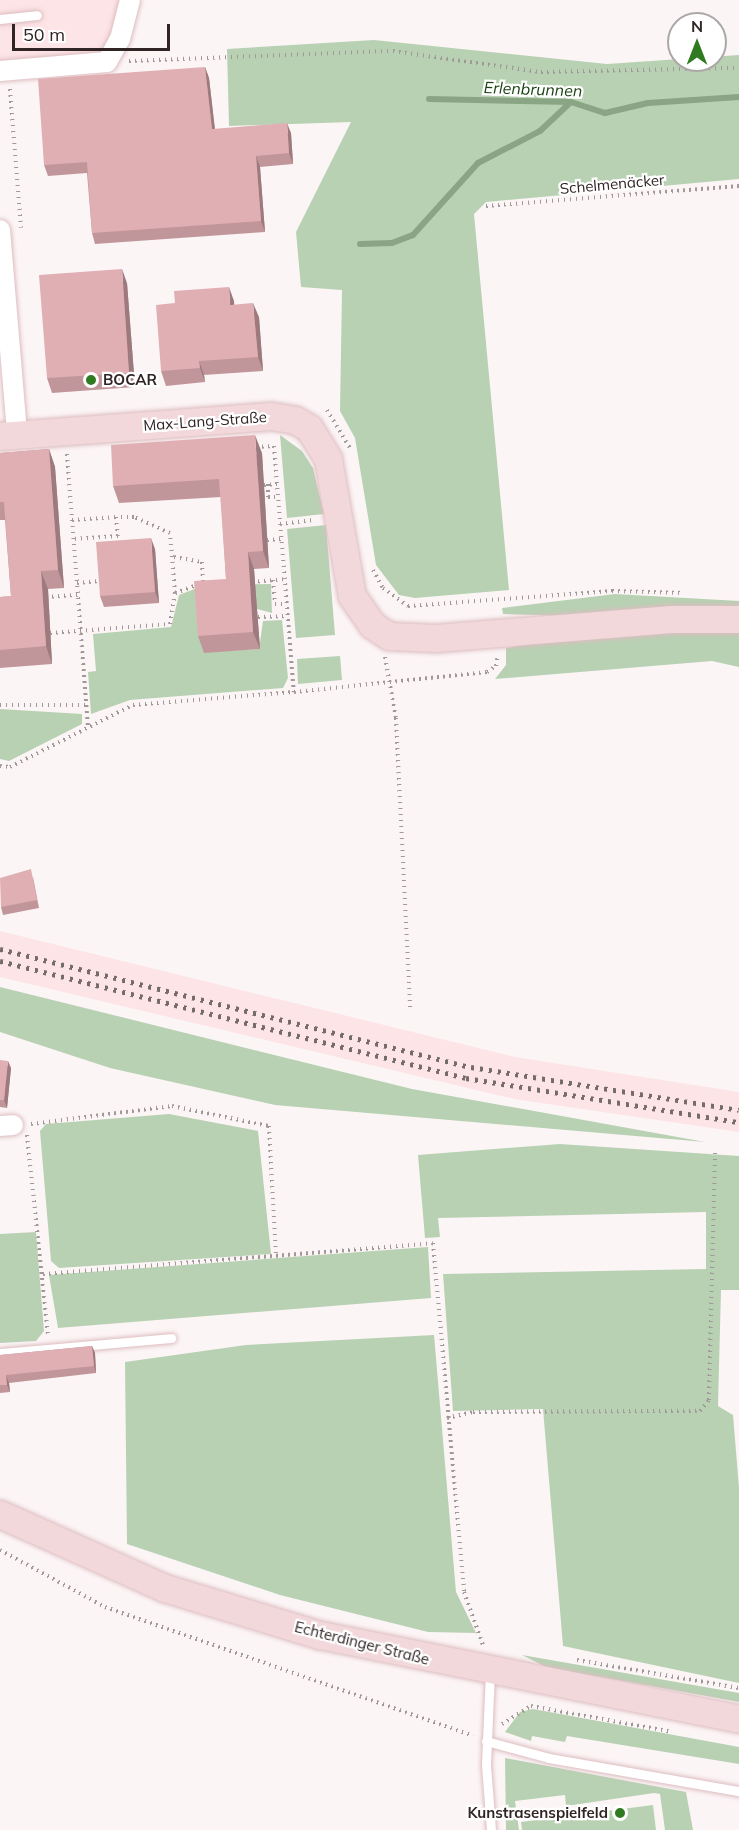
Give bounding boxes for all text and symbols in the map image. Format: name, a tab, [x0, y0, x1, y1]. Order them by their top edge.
scale bar	[15, 12, 172, 50]
north arrow	[667, 12, 727, 72]
text: N	[691, 16, 703, 36]
text: 50 m	[23, 23, 65, 46]
water label: Erlenbrunnen	[483, 78, 583, 100]
street label: Schelmenäcker	[559, 170, 665, 198]
place label: BOCAR	[103, 371, 157, 389]
marker: BOCAR	[84, 373, 98, 387]
street label: Max-Lang-Straße	[143, 408, 267, 434]
street label: Echterdinger Straße	[293, 1618, 431, 1668]
place label: Kunstrasenspielfeld	[468, 1804, 608, 1822]
marker: Kunstrasenspielfeld	[613, 1806, 627, 1820]

